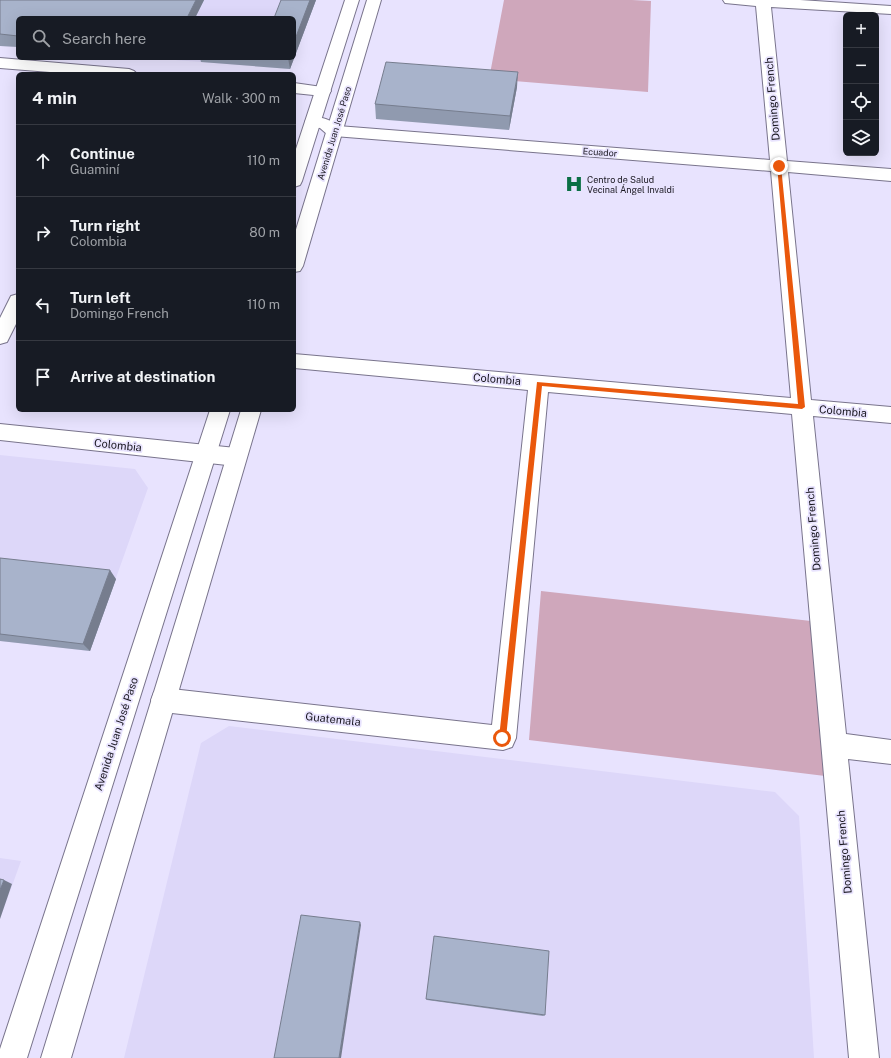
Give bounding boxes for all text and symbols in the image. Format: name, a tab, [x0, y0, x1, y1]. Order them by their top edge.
map controls	[843, 12, 879, 156]
button: +	[843, 12, 879, 48]
search box	[16, 16, 296, 60]
icon: search	[30, 27, 52, 49]
text: Search here	[62, 30, 146, 47]
button: −	[843, 48, 879, 84]
street label: Domingo French	[762, 57, 782, 141]
button: locate	[843, 84, 879, 120]
street label: Avenida Juan José Paso	[315, 85, 353, 181]
text: 4 min	[32, 88, 77, 108]
text: Walk · 300 m	[202, 91, 280, 106]
button: layers	[843, 120, 879, 156]
text: Continue	[70, 145, 135, 162]
street label: Ecuador	[582, 145, 618, 159]
icon: ahead	[32, 150, 54, 172]
text: 110 m	[247, 153, 280, 168]
route end	[770, 157, 788, 175]
text: Guaminí	[70, 162, 119, 177]
hospital icon: Centro de Salud Vecinal Ángel Invaldi	[564, 174, 584, 194]
place label: Centro de Salud Vecinal Ángel Invaldi	[587, 174, 674, 195]
text: Turn right	[70, 217, 140, 234]
icon: right	[32, 222, 54, 244]
text: 80 m	[249, 225, 280, 240]
text: Colombia	[70, 234, 127, 249]
text: Turn left	[70, 289, 131, 306]
icon: left	[32, 294, 54, 316]
text: 110 m	[247, 297, 280, 312]
text: Domingo French	[70, 306, 169, 321]
icon: arrive	[32, 366, 54, 388]
text: Arrive at destination	[70, 368, 215, 385]
street label: Colombia	[473, 371, 521, 387]
street label: Colombia	[819, 403, 867, 419]
street label: Colombia	[94, 437, 142, 453]
street label: Domingo French	[803, 487, 823, 571]
street label: Avenida Juan José Paso	[92, 676, 140, 792]
street label: Guatemala	[305, 710, 361, 728]
route start	[493, 729, 511, 747]
street label: Domingo French	[834, 810, 854, 894]

